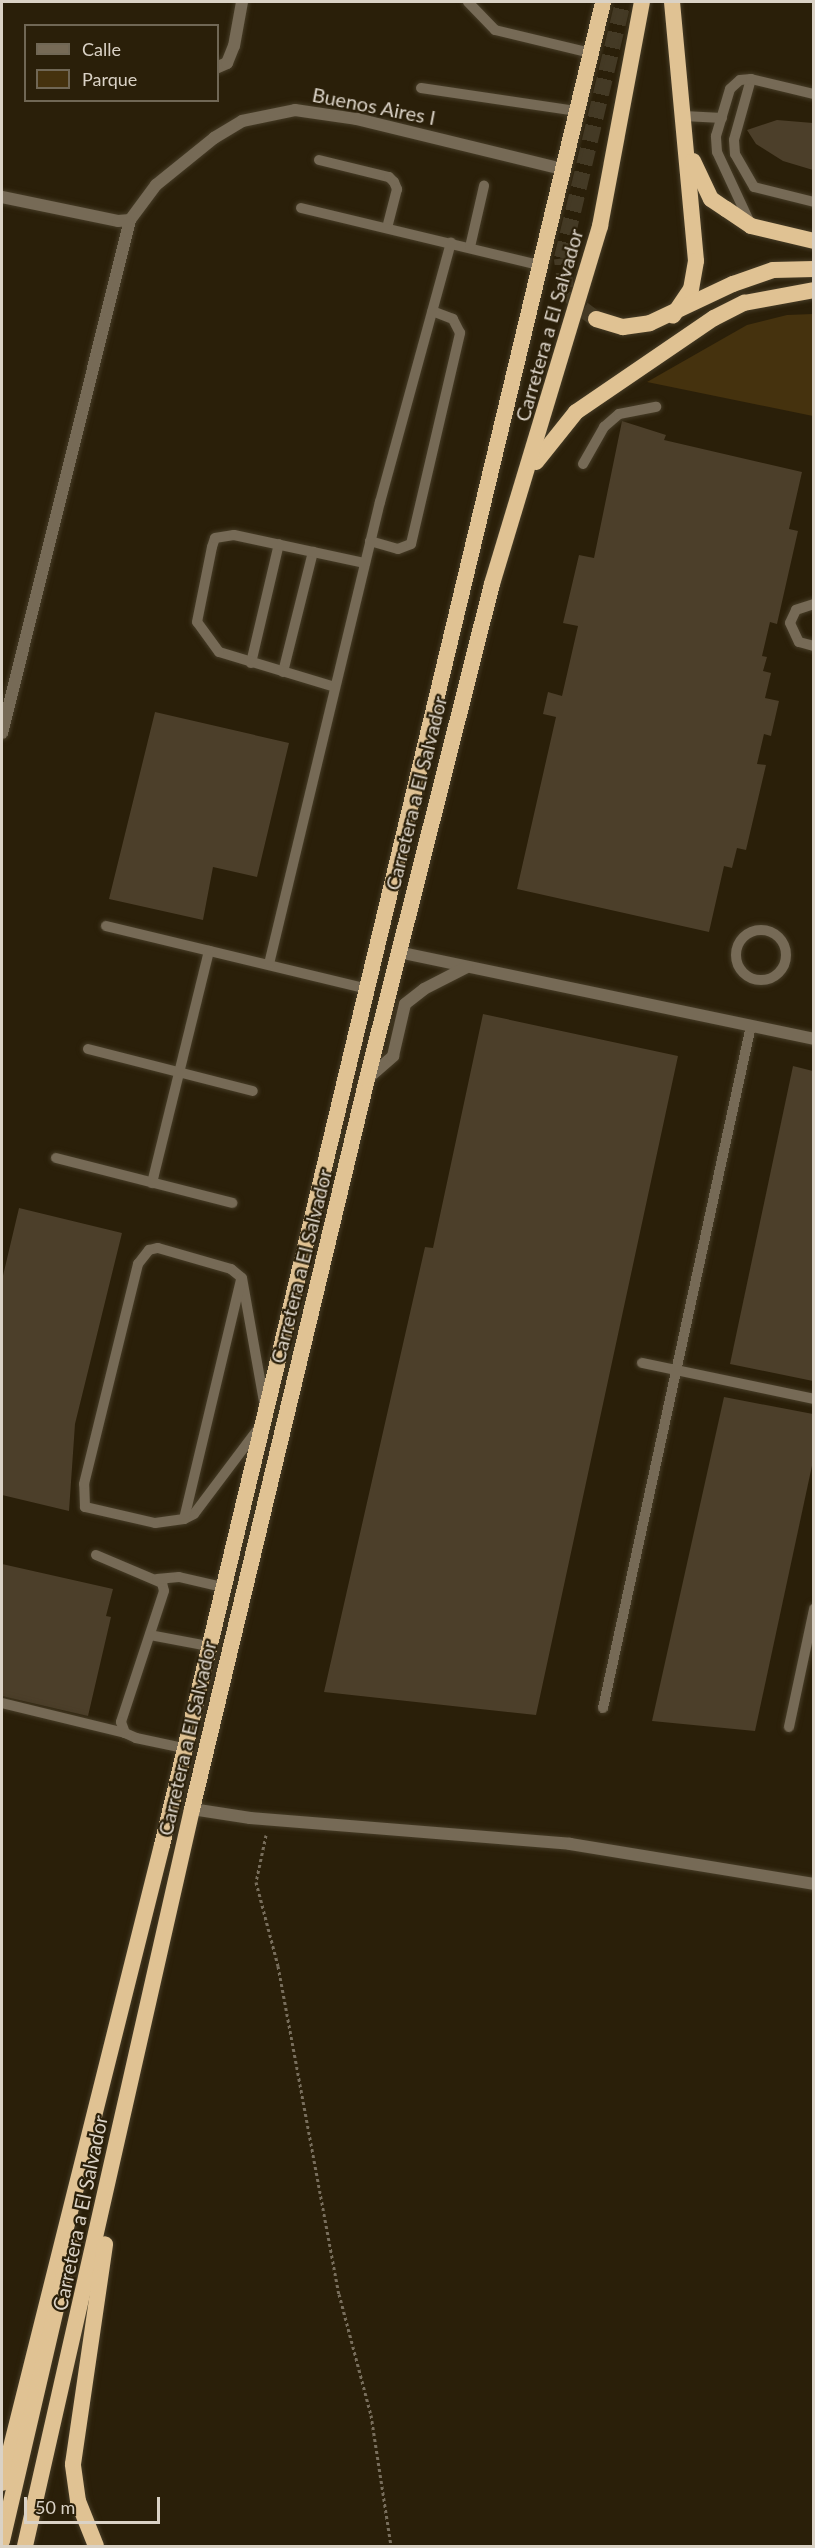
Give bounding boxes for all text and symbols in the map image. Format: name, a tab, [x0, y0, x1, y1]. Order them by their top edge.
legend	[24, 24, 219, 102]
text: Calle	[82, 38, 121, 60]
text: Parque	[82, 68, 137, 90]
street label: Buenos Aires I	[310, 82, 438, 130]
street label: Carretera a El Salvador	[510, 226, 588, 424]
street label: Carretera a El Salvador	[380, 693, 452, 893]
street label: Carretera a El Salvador	[265, 1166, 337, 1366]
street label: Carretera a El Salvador	[153, 1638, 221, 1838]
street label: Carretera a El Salvador	[48, 2113, 112, 2313]
scale bar	[27, 2485, 164, 2523]
text: 50 m	[35, 2496, 75, 2518]

